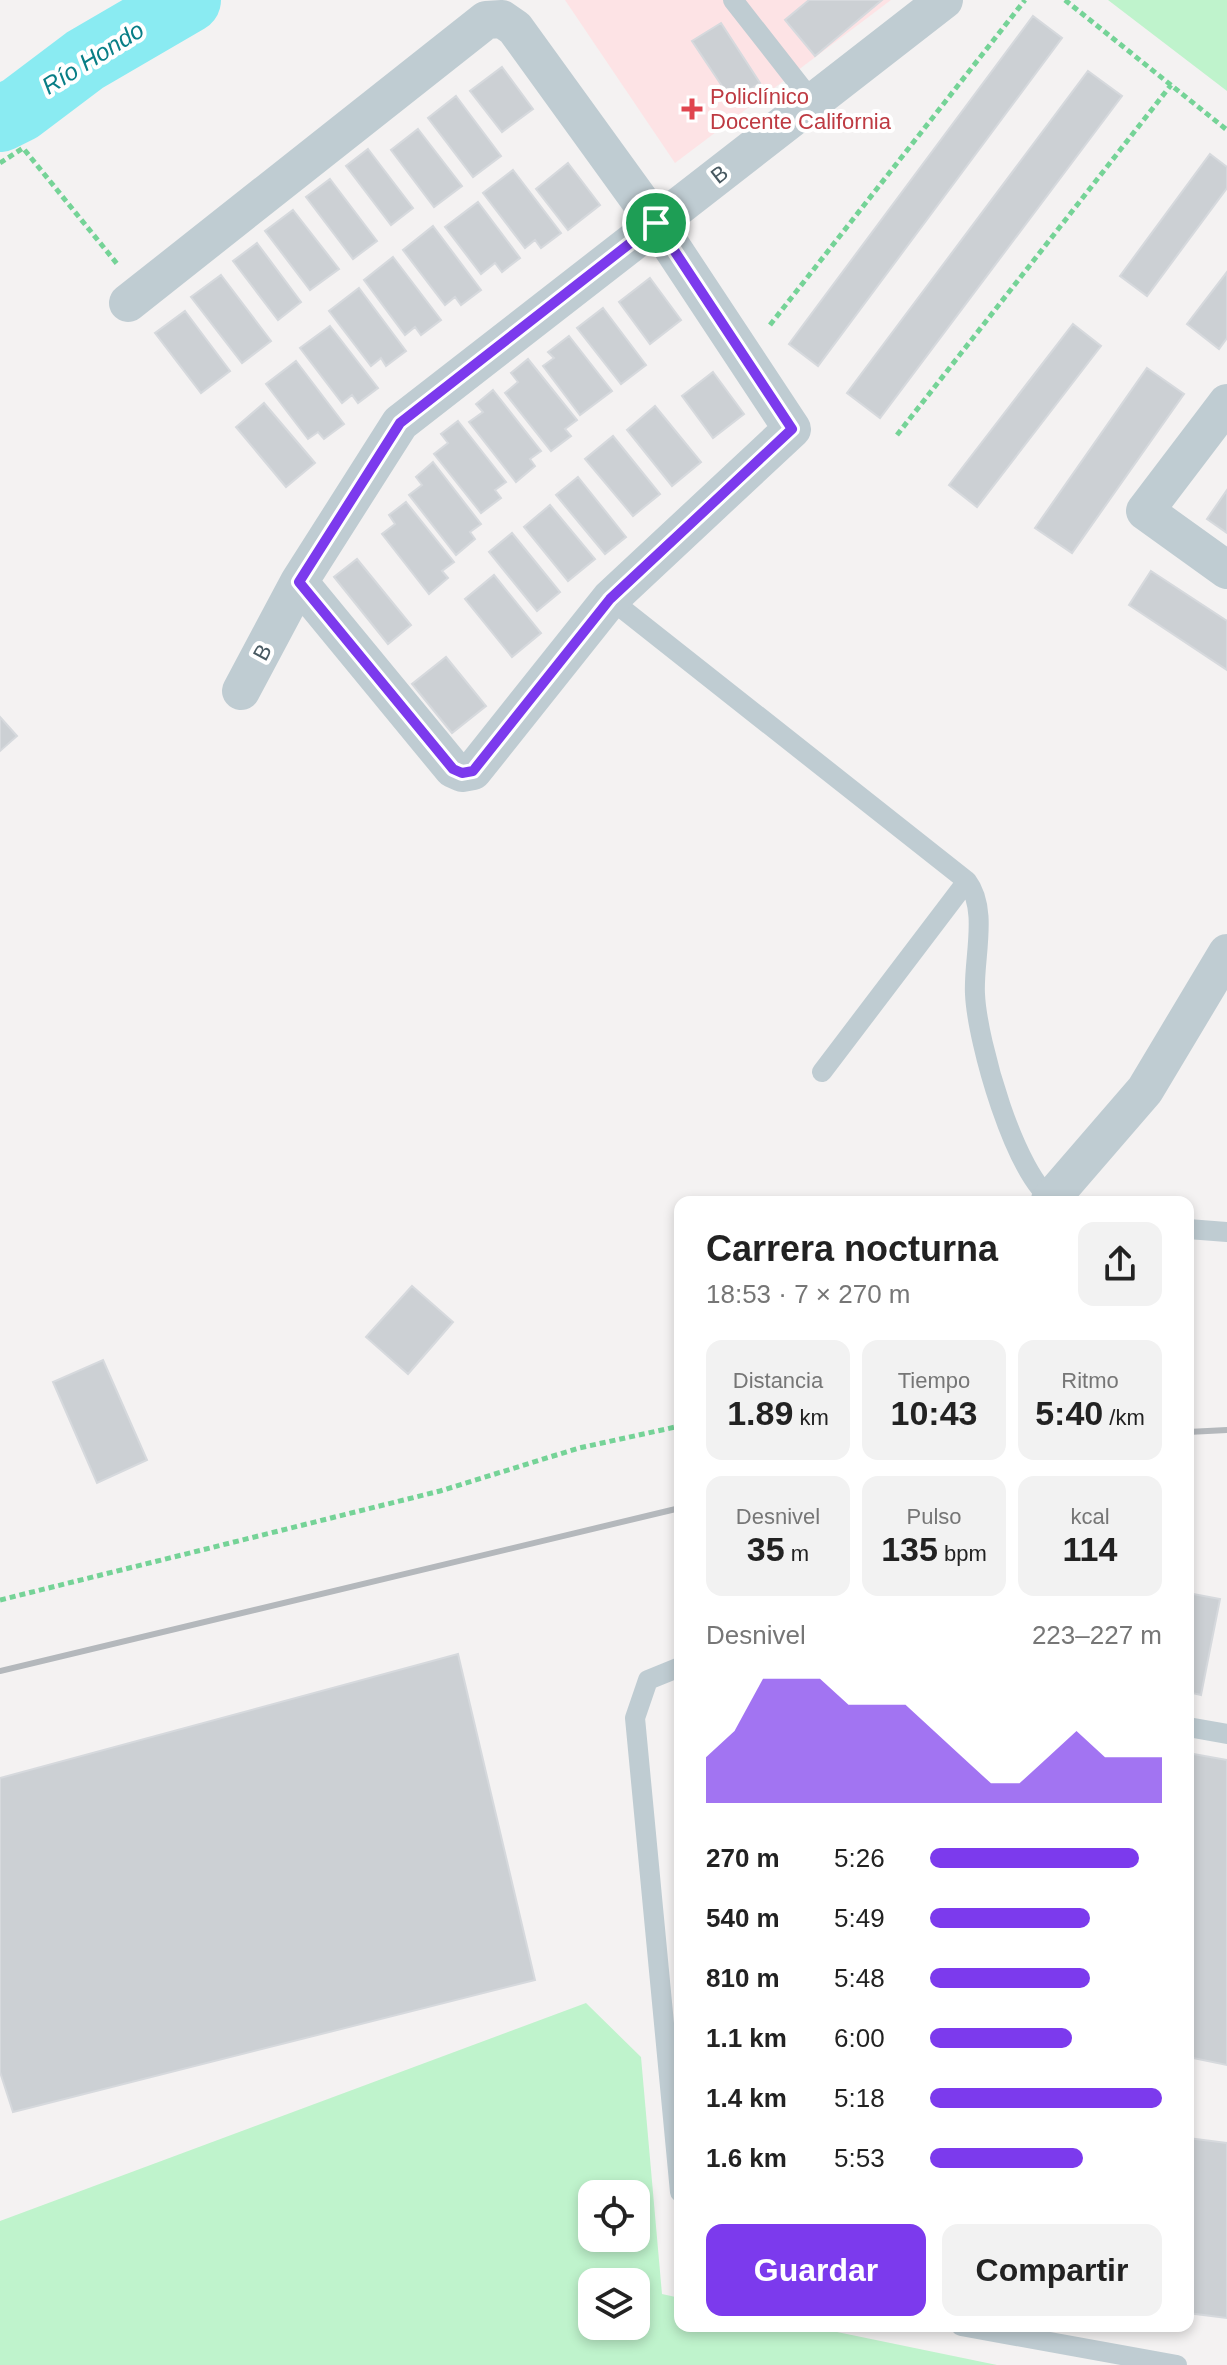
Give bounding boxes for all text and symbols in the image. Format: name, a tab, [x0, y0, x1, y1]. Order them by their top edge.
water label: Río Hondo	[37, 16, 149, 99]
place label: Policlínico Docente California	[710, 84, 892, 134]
marker: Policlínico Docente California	[681, 98, 703, 120]
street label: B	[706, 160, 733, 189]
pin	[622, 189, 690, 257]
icon: arrive	[634, 201, 678, 245]
street label: B	[248, 640, 277, 665]
button: share	[1078, 1222, 1162, 1306]
text: Carrera nocturna	[706, 1228, 998, 1269]
text: 18:53 · 7 × 270 m	[706, 1279, 911, 1309]
text: Distancia	[733, 1368, 823, 1393]
text: Tiempo	[898, 1368, 970, 1393]
text: Ritmo	[1061, 1368, 1119, 1393]
text: 1.89	[727, 1394, 793, 1432]
text: 10:43	[891, 1394, 977, 1432]
text: 5:40	[1035, 1394, 1103, 1432]
text: km	[793, 1405, 829, 1430]
text: /km	[1103, 1405, 1145, 1430]
text: Desnivel	[736, 1504, 820, 1529]
text: Pulso	[906, 1504, 962, 1529]
text: kcal	[1070, 1504, 1110, 1529]
text: 35	[747, 1530, 785, 1568]
text: 135	[881, 1530, 938, 1568]
text: 114	[1063, 1530, 1117, 1568]
text: m	[785, 1541, 809, 1566]
text: bpm	[938, 1541, 987, 1566]
text: Desnivel	[706, 1620, 806, 1650]
text: 223–227 m	[1032, 1620, 1162, 1650]
text: 270 m	[706, 1843, 780, 1873]
text: 5:26	[834, 1843, 885, 1873]
text: 540 m	[706, 1903, 780, 1933]
text: 5:49	[834, 1903, 885, 1933]
text: 810 m	[706, 1963, 780, 1993]
text: 5:48	[834, 1963, 885, 1993]
text: 1.1 km	[706, 2023, 787, 2053]
text: 6:00	[834, 2023, 885, 2053]
text: 1.4 km	[706, 2083, 787, 2113]
text: 5:18	[834, 2083, 885, 2113]
text: 1.6 km	[706, 2143, 787, 2173]
text: 5:53	[834, 2143, 885, 2173]
map controls	[578, 2180, 650, 2340]
button: locate	[578, 2180, 650, 2252]
button: Guardar	[706, 2224, 926, 2316]
button: Compartir	[942, 2224, 1162, 2316]
button: layers	[578, 2268, 650, 2340]

